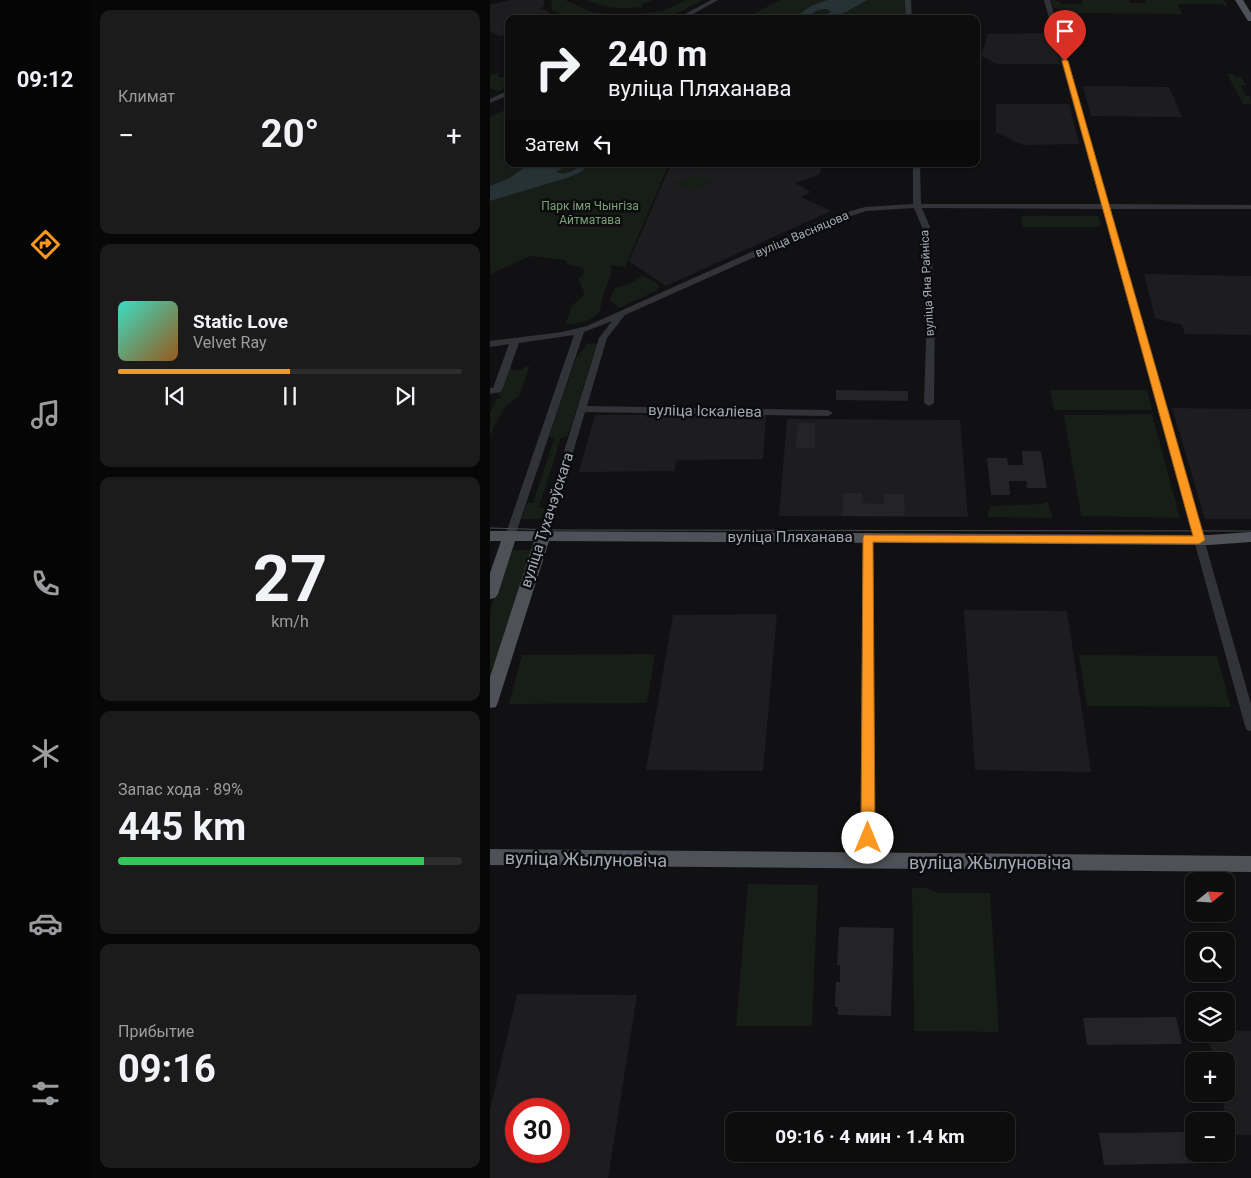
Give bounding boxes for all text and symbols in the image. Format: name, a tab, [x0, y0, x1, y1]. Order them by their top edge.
pin	[1044, 10, 1086, 61]
icon: arrive	[1051, 17, 1079, 45]
text: 240 m	[608, 34, 707, 75]
icon: right	[525, 35, 590, 100]
text: 09:12	[17, 67, 73, 92]
text: вуліца Пляханава	[608, 76, 792, 101]
text: Климат	[118, 87, 175, 106]
text: 20°	[261, 112, 319, 156]
text: −	[118, 119, 134, 152]
text: +	[446, 119, 462, 152]
icon: left	[589, 130, 617, 158]
text: Затем	[525, 133, 579, 156]
park label: Парк імя Чынгіза Айтматава	[541, 199, 639, 227]
street label: вуліца Васняцова	[753, 208, 851, 260]
icon: directions	[28, 227, 63, 262]
street label: вуліца Яна Райніса	[917, 230, 937, 336]
text: Static Love	[193, 310, 288, 333]
text: Velvet Ray	[193, 333, 267, 352]
icon: previous	[161, 382, 189, 410]
icon: pause	[276, 382, 304, 410]
icon: next	[391, 382, 419, 410]
icon: music	[28, 397, 63, 432]
street label: вуліца Іскаліева	[648, 401, 762, 421]
street label: вуліца Тухачэўскага	[517, 450, 577, 590]
street label: вуліца Пляханава	[727, 528, 853, 546]
text: 27	[253, 541, 327, 617]
icon: phone	[28, 566, 63, 601]
text: km/h	[271, 612, 309, 631]
icon: climate	[28, 736, 63, 771]
text: Запас хода · 89%	[118, 780, 243, 799]
text: 445 km	[118, 805, 246, 849]
position arrow	[841, 811, 893, 863]
street label: вуліца Жылуновіча	[505, 847, 667, 871]
street label: вуліца Жылуновіча	[909, 852, 1071, 873]
north arrow	[1185, 872, 1235, 922]
map controls	[1185, 872, 1235, 1162]
icon: car	[28, 906, 63, 941]
button: search	[1185, 932, 1235, 982]
button: layers	[1185, 992, 1235, 1042]
text: Прибытие	[118, 1022, 194, 1041]
text: 09:16	[118, 1047, 216, 1091]
button: +	[1185, 1052, 1235, 1102]
icon: filters	[28, 1076, 63, 1111]
speed limit sign: 30	[505, 1098, 570, 1163]
button: −	[1185, 1112, 1235, 1162]
text: 09:16 · 4 мин · 1.4 km	[775, 1125, 965, 1148]

